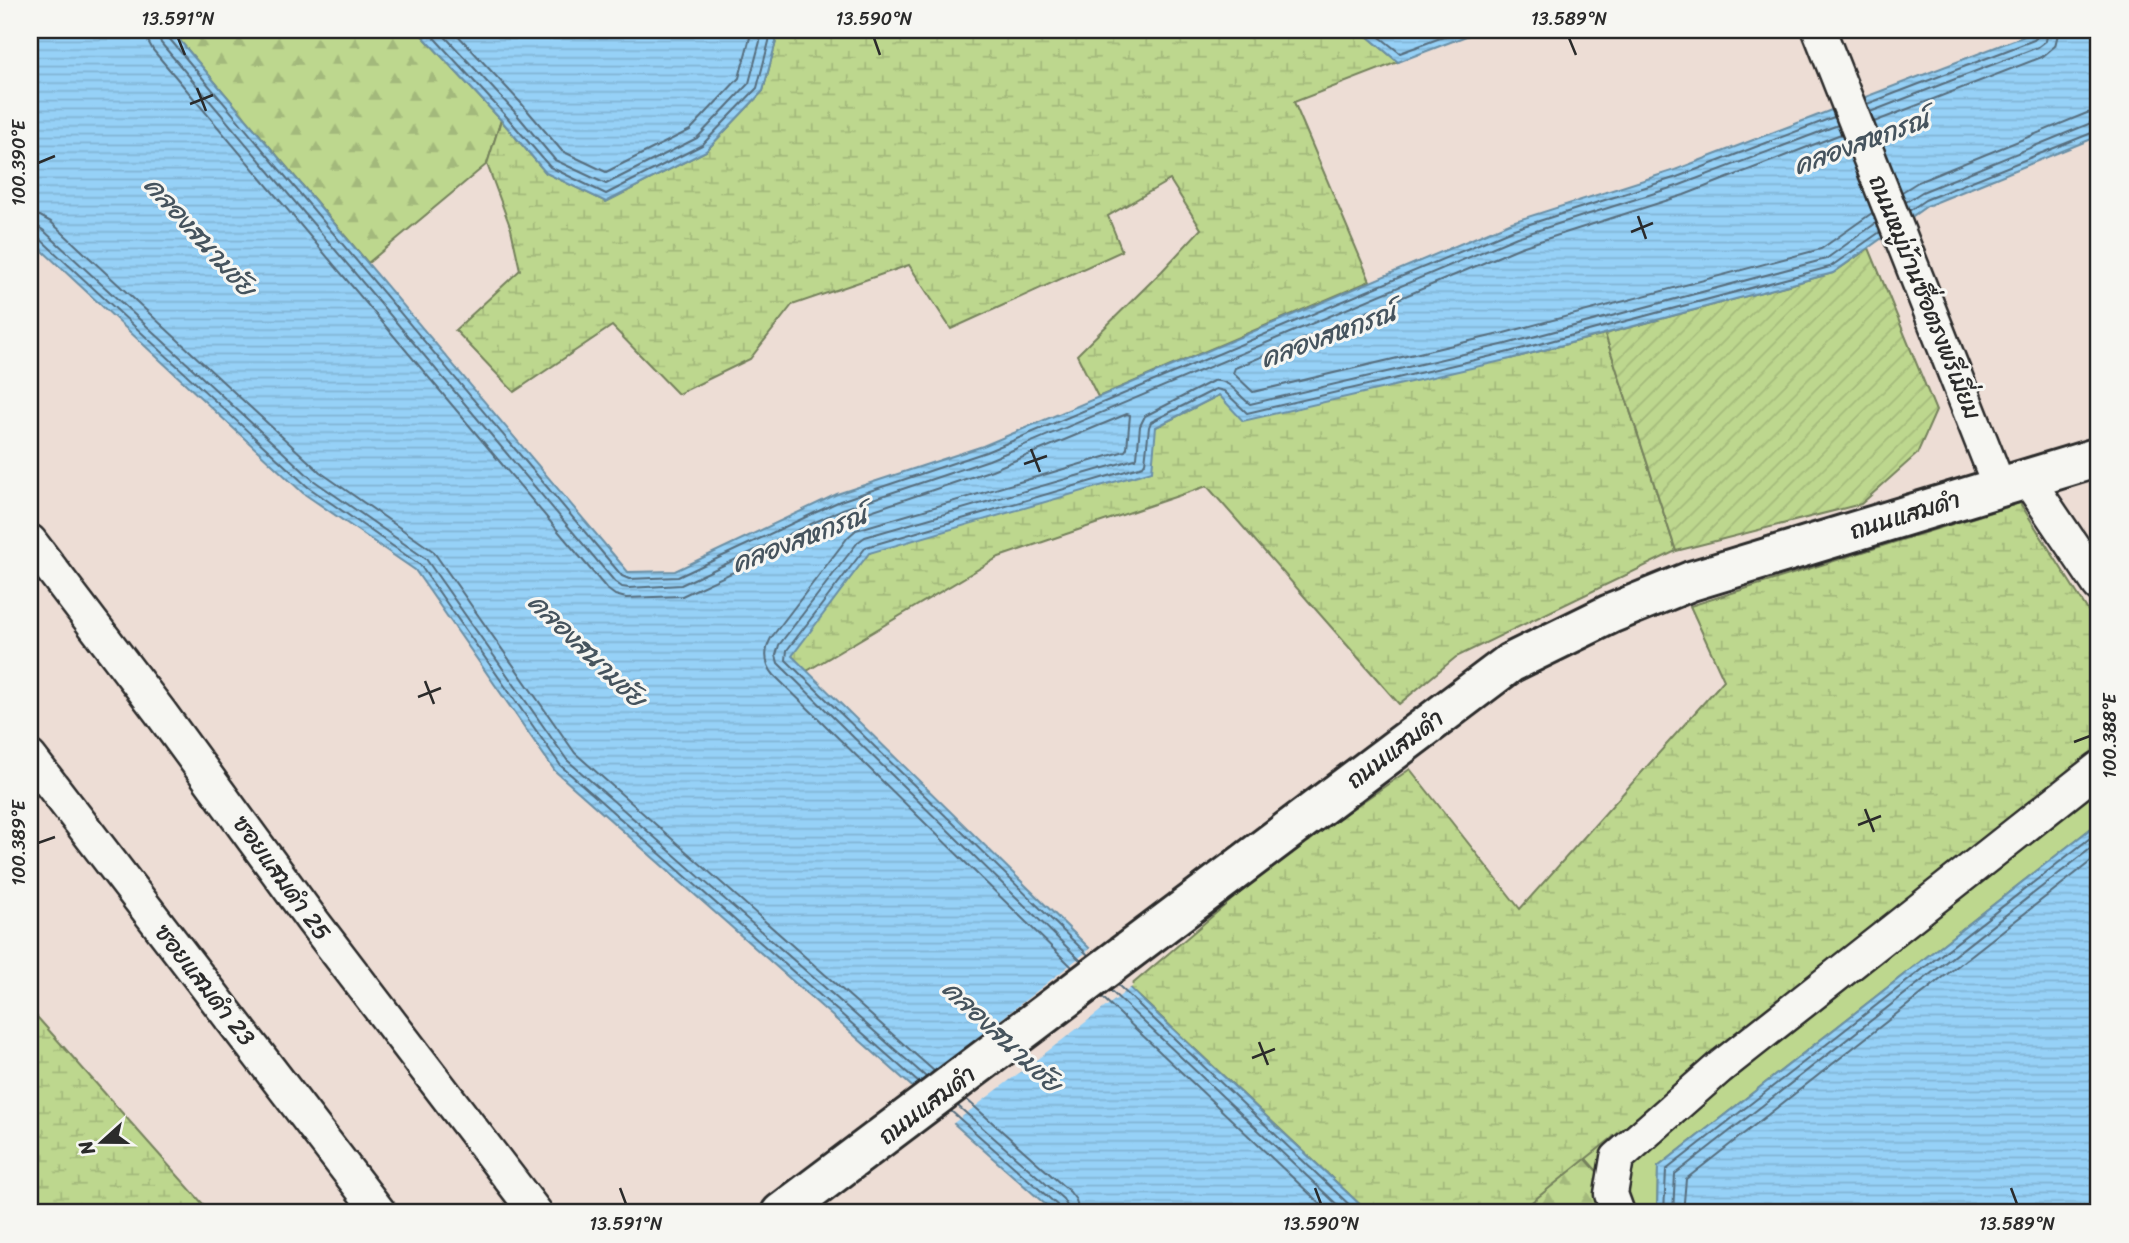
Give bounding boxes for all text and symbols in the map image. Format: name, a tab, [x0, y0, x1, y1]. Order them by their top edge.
text: 13.591°N	[142, 3, 215, 35]
text: 13.590°N	[836, 3, 913, 35]
text: 13.589°N	[1531, 3, 1608, 35]
water label: คลองสหกรณ์	[1787, 93, 1945, 188]
text: 100.390°E	[3, 119, 35, 206]
water label: คลองสนามชัย	[133, 165, 270, 310]
street label: ถนนหมู่บ้านซื่อตรงพรีเมี่ยม	[1857, 168, 1994, 426]
water label: คลองสหกรณ์	[1254, 286, 1412, 381]
street label: ถนนแสมดำ	[1844, 478, 1966, 552]
water label: คลองสหกรณ์	[725, 489, 883, 586]
water label: คลองสนามชัย	[517, 581, 660, 721]
text: 100.388°E	[2094, 692, 2126, 779]
street label: ถนนแสมดำ	[1337, 698, 1453, 800]
text: 100.389°E	[3, 799, 35, 886]
street label: ซอยแสมดำ 25	[222, 806, 342, 950]
street label: ซอยแสมดำ 23	[143, 914, 267, 1056]
water label: คลองสนามชัย	[931, 968, 1076, 1107]
street label: ถนนแสมดำ	[869, 1054, 985, 1156]
north arrow	[66, 1106, 136, 1176]
text: N	[69, 1135, 105, 1161]
text: 13.591°N	[590, 1208, 663, 1240]
text: 13.590°N	[1283, 1208, 1360, 1240]
text: 13.589°N	[1979, 1208, 2056, 1240]

